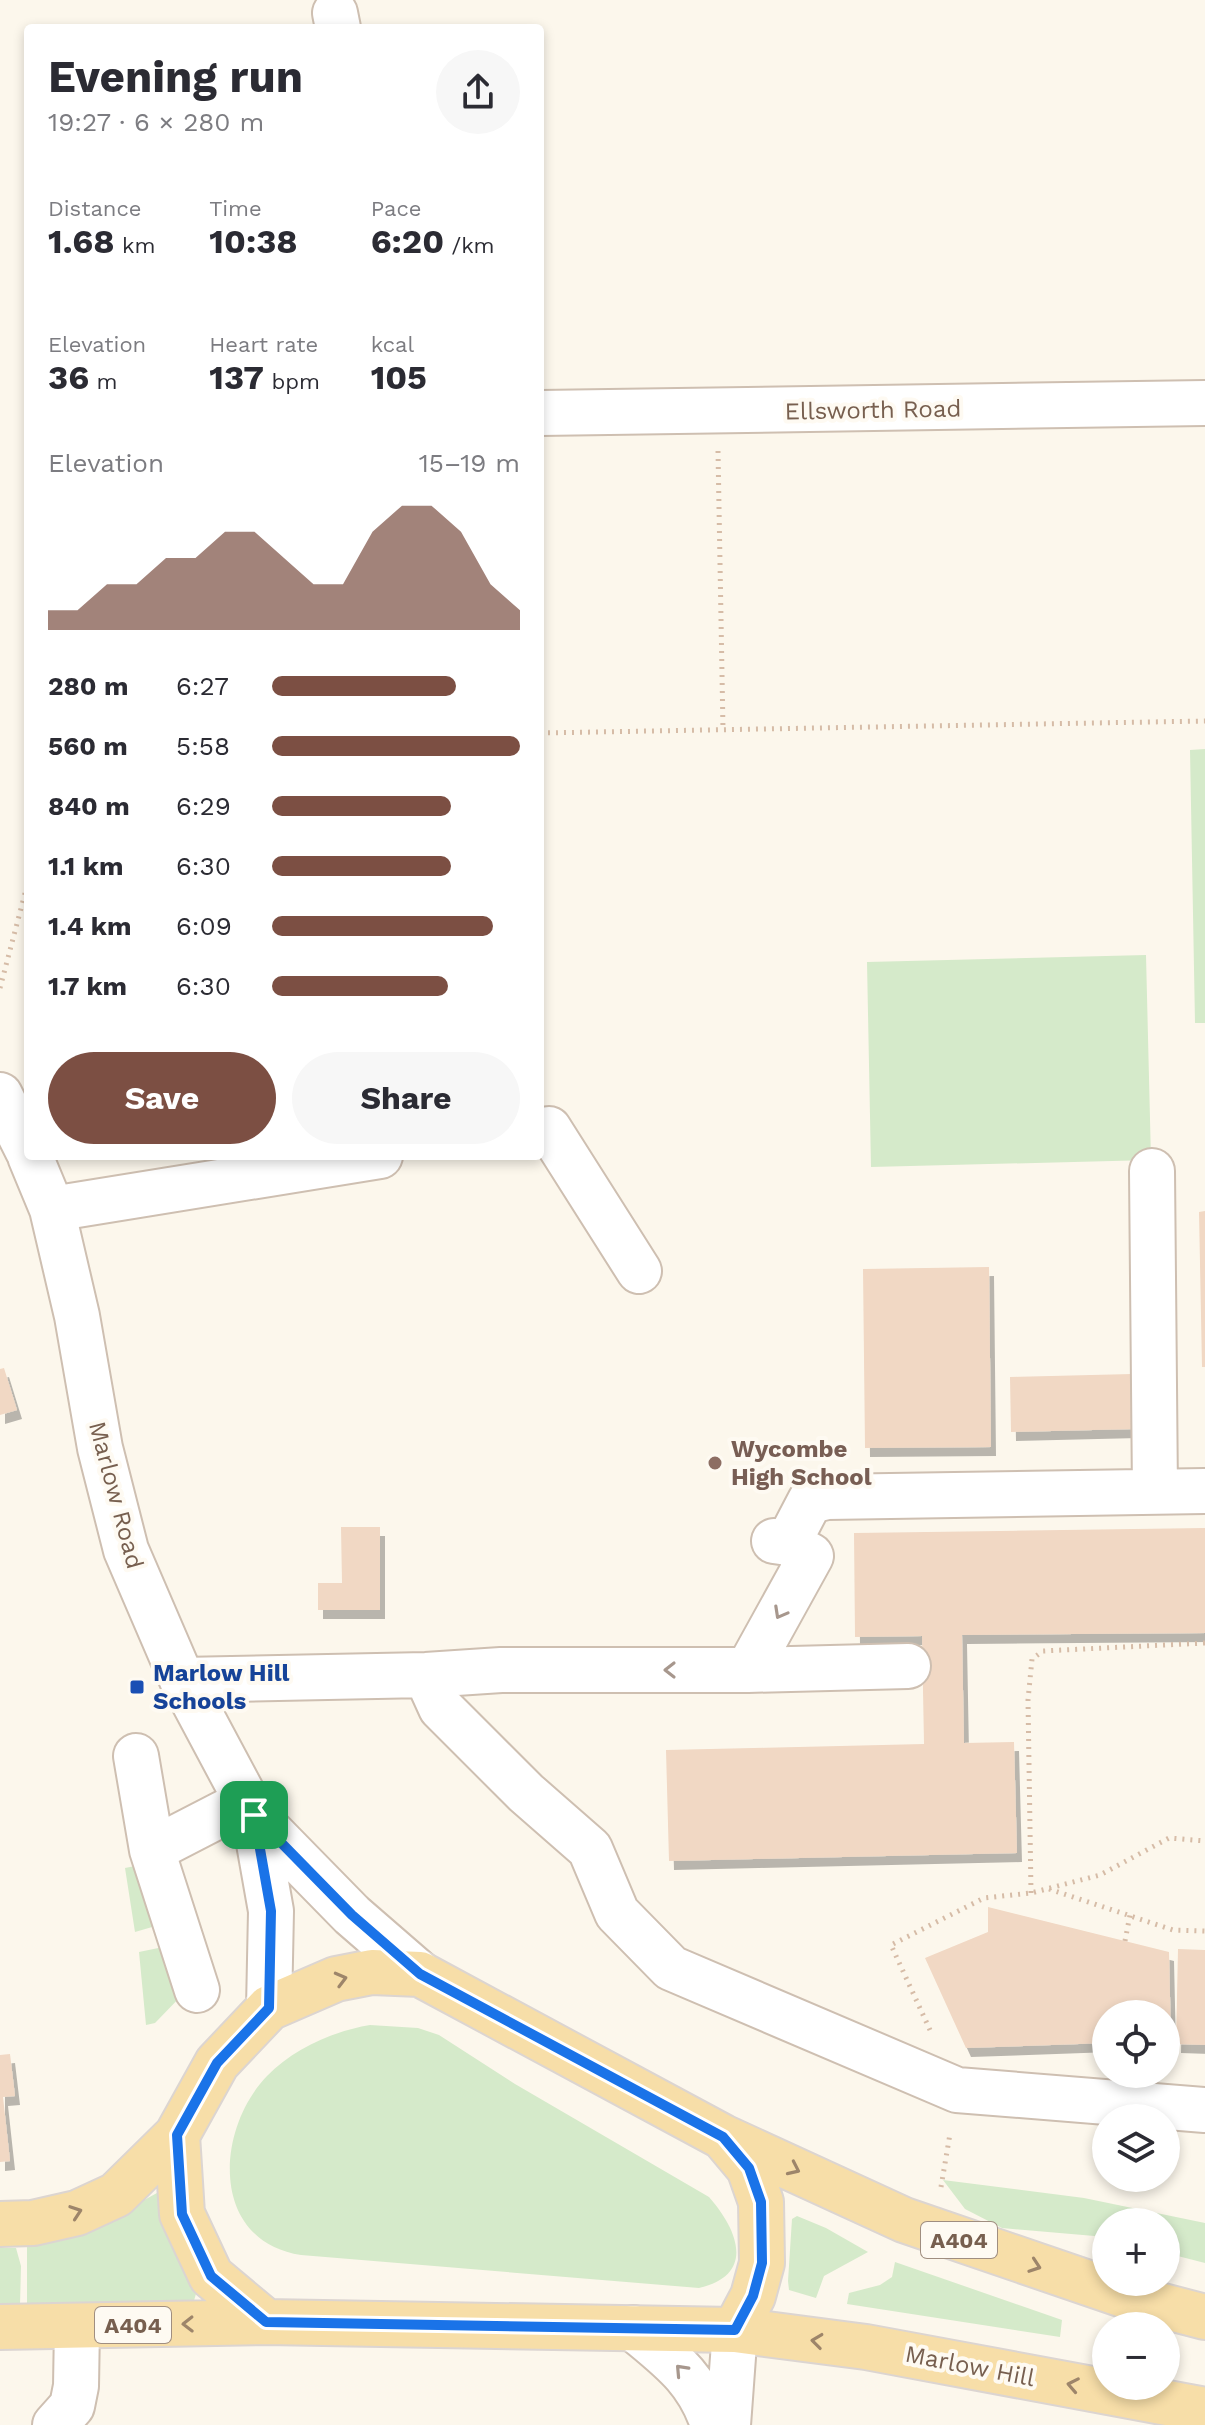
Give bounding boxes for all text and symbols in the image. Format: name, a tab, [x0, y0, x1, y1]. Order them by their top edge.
button: share	[436, 50, 520, 134]
text: Evening run	[48, 51, 303, 103]
text: 19:27 · 6 × 280 m	[48, 107, 264, 137]
text: Distance	[48, 196, 142, 221]
text: Time	[209, 196, 262, 221]
text: Pace	[371, 196, 422, 221]
text: 1.68	[48, 221, 115, 261]
text: 10:38	[209, 221, 298, 261]
text: 6:20	[371, 221, 444, 261]
text: km	[115, 233, 156, 258]
text: /km	[444, 233, 495, 258]
text: Elevation	[48, 332, 146, 357]
text: Heart rate	[209, 332, 318, 357]
text: kcal	[371, 332, 414, 357]
text: 36	[48, 357, 89, 397]
text: 137	[209, 357, 264, 397]
text: 105	[371, 357, 427, 397]
text: m	[89, 369, 118, 394]
text: bpm	[264, 369, 320, 394]
street label: Ellsworth Road	[784, 394, 962, 426]
text: Elevation	[48, 448, 164, 478]
text: 15–19 m	[419, 448, 520, 478]
text: 280 m	[48, 671, 128, 701]
text: 6:27	[176, 671, 229, 701]
text: 560 m	[48, 731, 128, 761]
text: 5:58	[176, 731, 230, 761]
text: 840 m	[48, 791, 130, 821]
text: 6:29	[176, 791, 231, 821]
text: 1.1 km	[48, 851, 123, 881]
text: 6:30	[176, 851, 231, 881]
text: 1.4 km	[48, 911, 132, 941]
text: 6:09	[176, 911, 232, 941]
text: 1.7 km	[48, 971, 127, 1001]
text: 6:30	[176, 971, 231, 1001]
button: Save	[48, 1052, 276, 1144]
button: Share	[292, 1052, 520, 1144]
street label: Marlow Road	[83, 1418, 149, 1572]
place label: Wycombe High School	[731, 1435, 872, 1491]
marker: Wycombe High School	[706, 1454, 724, 1472]
one-way arrow	[774, 1604, 790, 1619]
place label: Marlow Hill Schools	[153, 1659, 290, 1715]
one-way arrow	[663, 1661, 676, 1679]
marker: Marlow Hill Schools	[128, 1678, 146, 1696]
pin	[220, 1781, 288, 1849]
icon: arrive	[232, 1793, 276, 1837]
one-way arrow	[334, 1972, 348, 1989]
map controls	[1092, 2000, 1180, 2400]
button: locate	[1092, 2000, 1180, 2088]
button: layers	[1092, 2104, 1180, 2192]
one-way arrow	[786, 2159, 800, 2175]
one-way arrow	[68, 2205, 82, 2221]
button: +	[1092, 2208, 1180, 2296]
road number: A404	[921, 2222, 997, 2258]
one-way arrow	[1028, 2256, 1042, 2272]
road number: A404	[95, 2307, 171, 2343]
button: −	[1092, 2312, 1180, 2400]
one-way arrow	[181, 2315, 194, 2333]
one-way arrow	[810, 2333, 824, 2350]
street label: Marlow Hill	[903, 2340, 1038, 2392]
one-way arrow	[676, 2365, 691, 2379]
one-way arrow	[1066, 2378, 1080, 2395]

